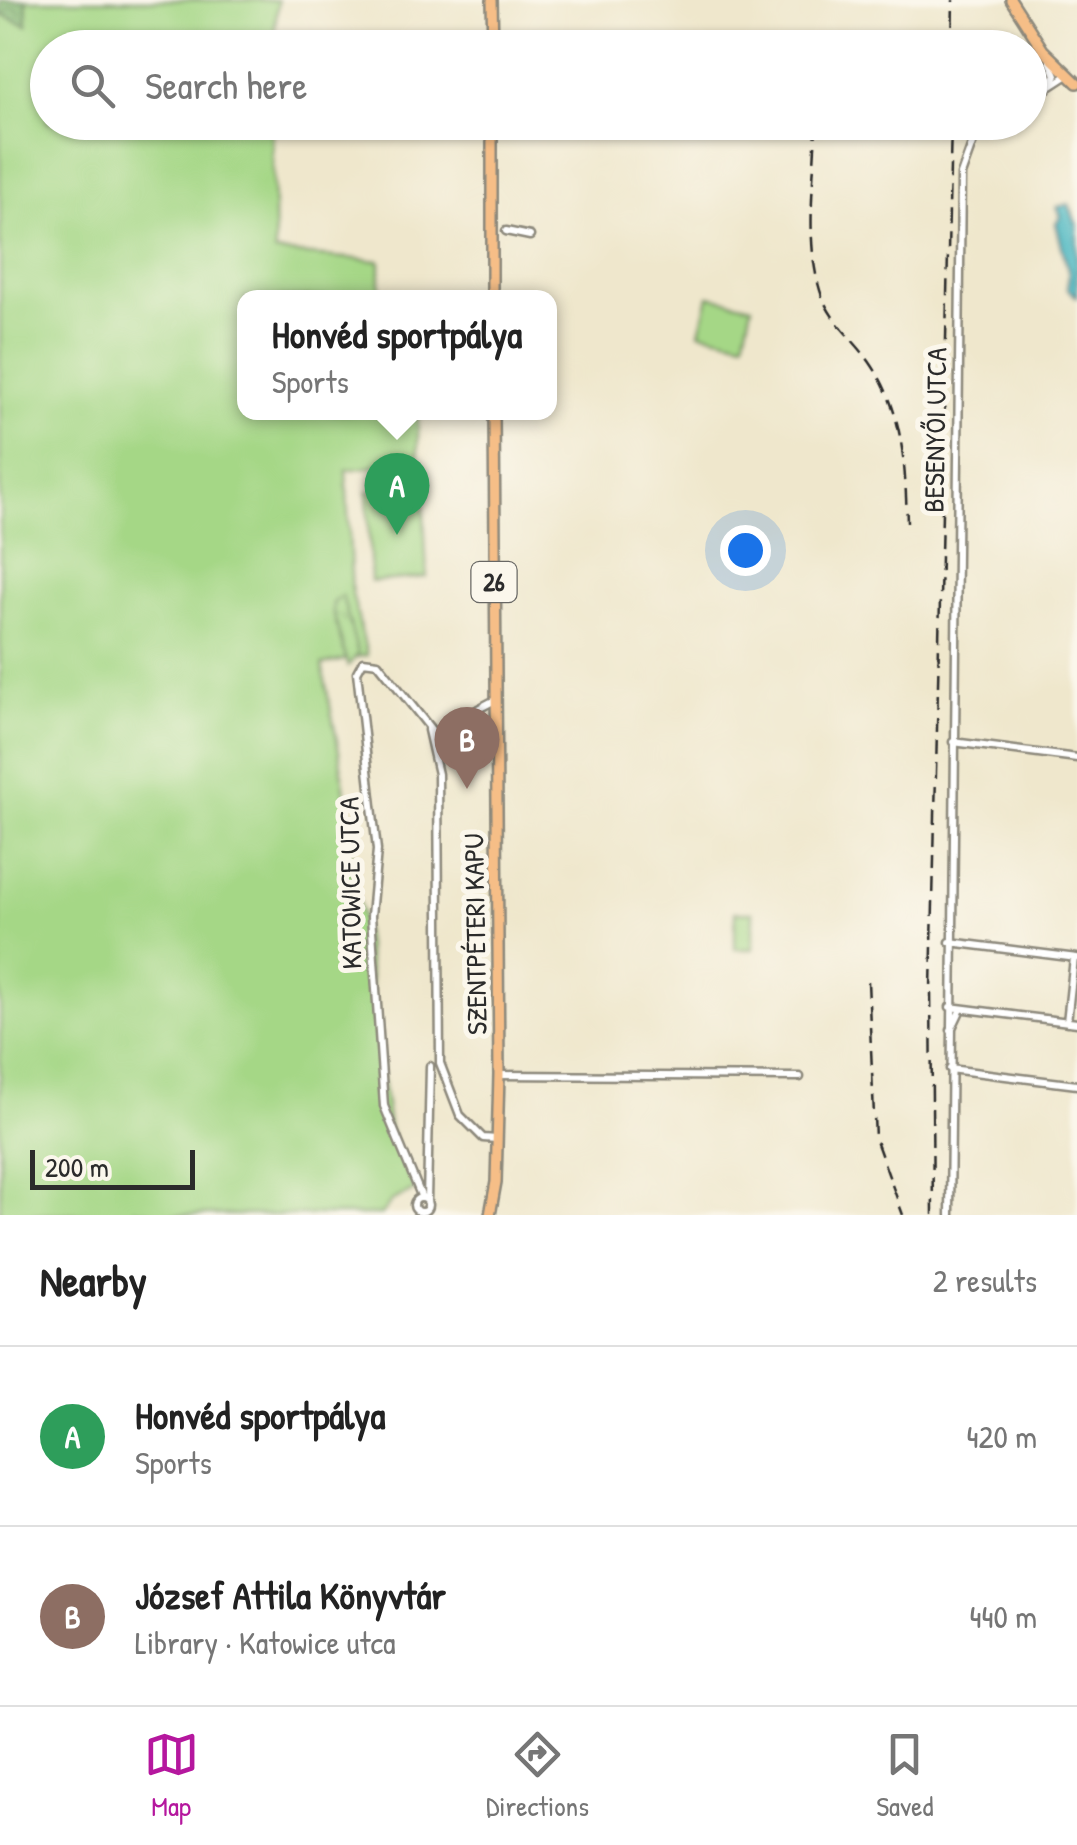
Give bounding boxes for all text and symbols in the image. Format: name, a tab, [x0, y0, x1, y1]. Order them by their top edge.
search box	[30, 30, 1047, 140]
icon: search	[65, 58, 120, 113]
text: Search here	[145, 59, 307, 111]
popup	[237, 290, 557, 420]
text: Honvéd sportpálya	[272, 308, 522, 360]
street label: BESENYŐI UTCA	[915, 347, 955, 513]
text: Sports	[272, 360, 349, 403]
pin: A	[364, 452, 430, 535]
your location	[720, 525, 771, 576]
road number: 26	[472, 562, 516, 602]
pin: B	[434, 706, 500, 789]
street label: KATOWICE UTCA	[329, 796, 371, 970]
street label: SZENTPÉTERI KAPU	[454, 833, 496, 1035]
scale bar	[30, 1145, 195, 1190]
text: 200 m	[45, 1148, 109, 1186]
text: Nearby	[40, 1252, 147, 1309]
text: 2 results	[933, 1259, 1037, 1302]
text: Honvéd sportpálya	[135, 1389, 385, 1441]
text: A	[65, 1415, 80, 1458]
text: 420 m	[967, 1415, 1037, 1458]
text: Sports	[135, 1441, 212, 1484]
text: József Attila Könyvtár	[135, 1569, 446, 1621]
text: B	[64, 1595, 81, 1638]
text: 440 m	[970, 1595, 1037, 1638]
text: Library · Katowice utca	[135, 1621, 396, 1664]
tab: Map	[144, 1727, 199, 1825]
tab: Directions	[486, 1727, 589, 1825]
tab: Saved	[876, 1727, 933, 1825]

